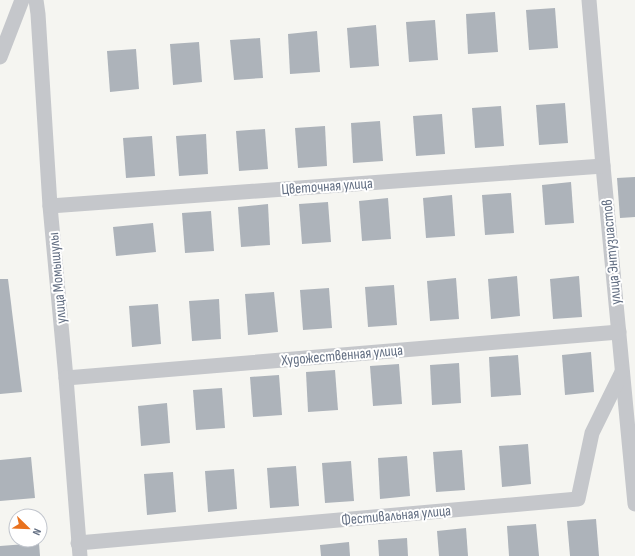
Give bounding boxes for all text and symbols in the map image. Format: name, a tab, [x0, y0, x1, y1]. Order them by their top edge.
street label: Цветочная улица	[281, 174, 373, 199]
street label: улица Энтузиастов	[597, 198, 626, 305]
street label: улица Момышулы	[44, 232, 71, 324]
street label: Художественная улица	[279, 341, 404, 370]
street label: Фестивальная улица	[340, 501, 452, 530]
north arrow	[8, 508, 48, 548]
text: N	[30, 526, 44, 537]

